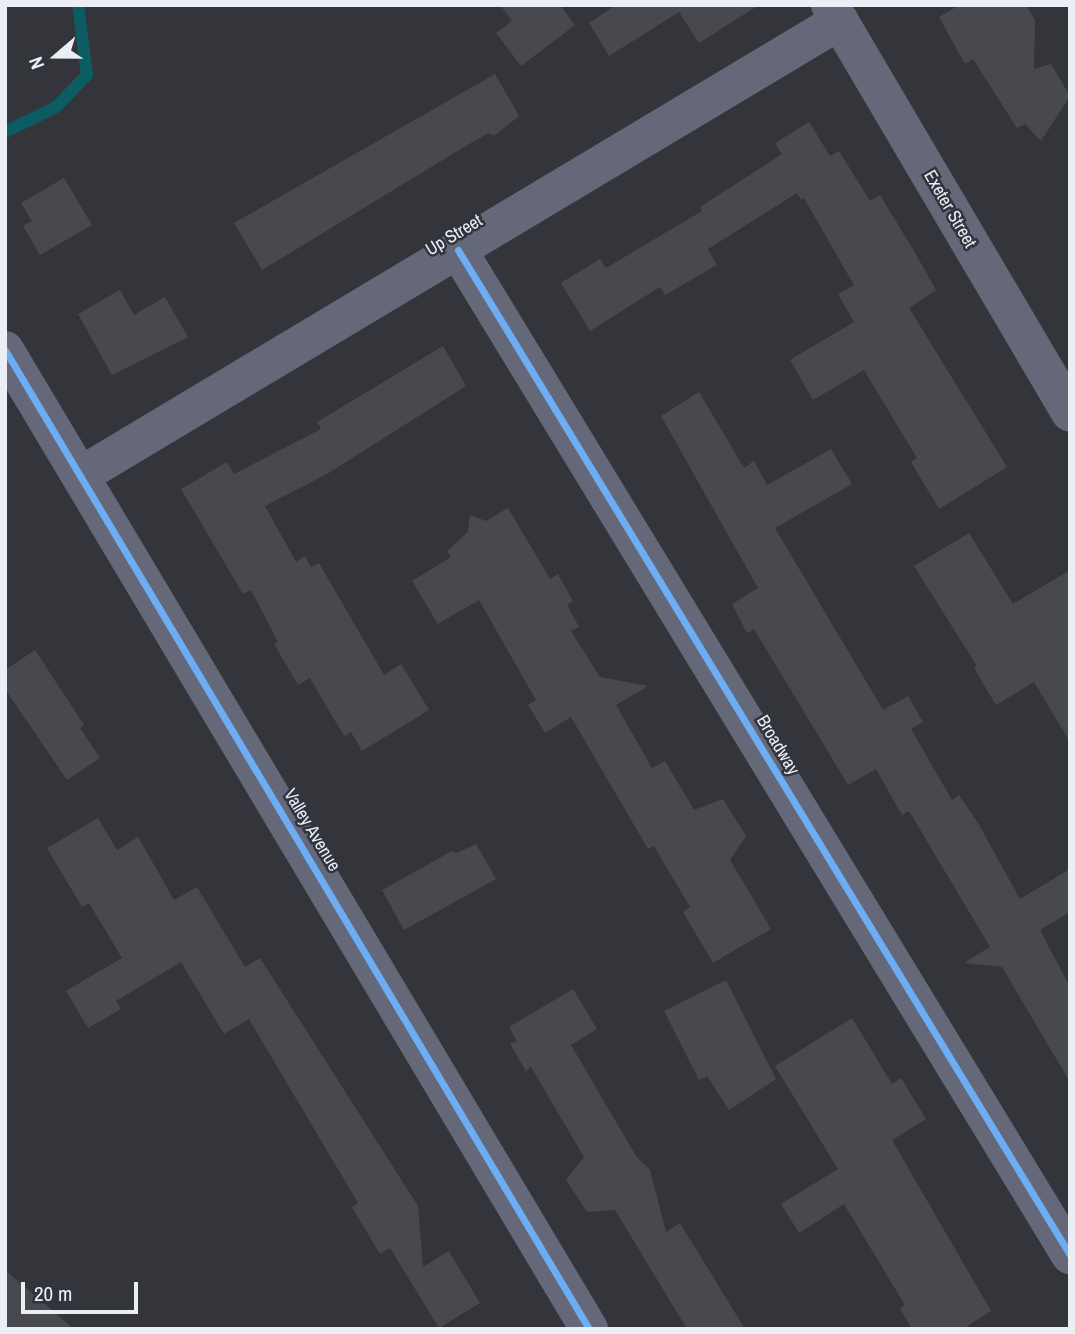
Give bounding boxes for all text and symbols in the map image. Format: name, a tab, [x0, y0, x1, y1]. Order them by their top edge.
north arrow	[21, 21, 91, 91]
text: N	[22, 53, 50, 73]
street label: Exeter Street	[919, 166, 981, 252]
street label: Up Street	[422, 210, 486, 260]
street label: Broadway	[752, 711, 804, 779]
street label: Valley Avenue	[279, 785, 345, 875]
scale bar	[24, 1268, 142, 1312]
text: 20 m	[34, 1279, 72, 1308]

